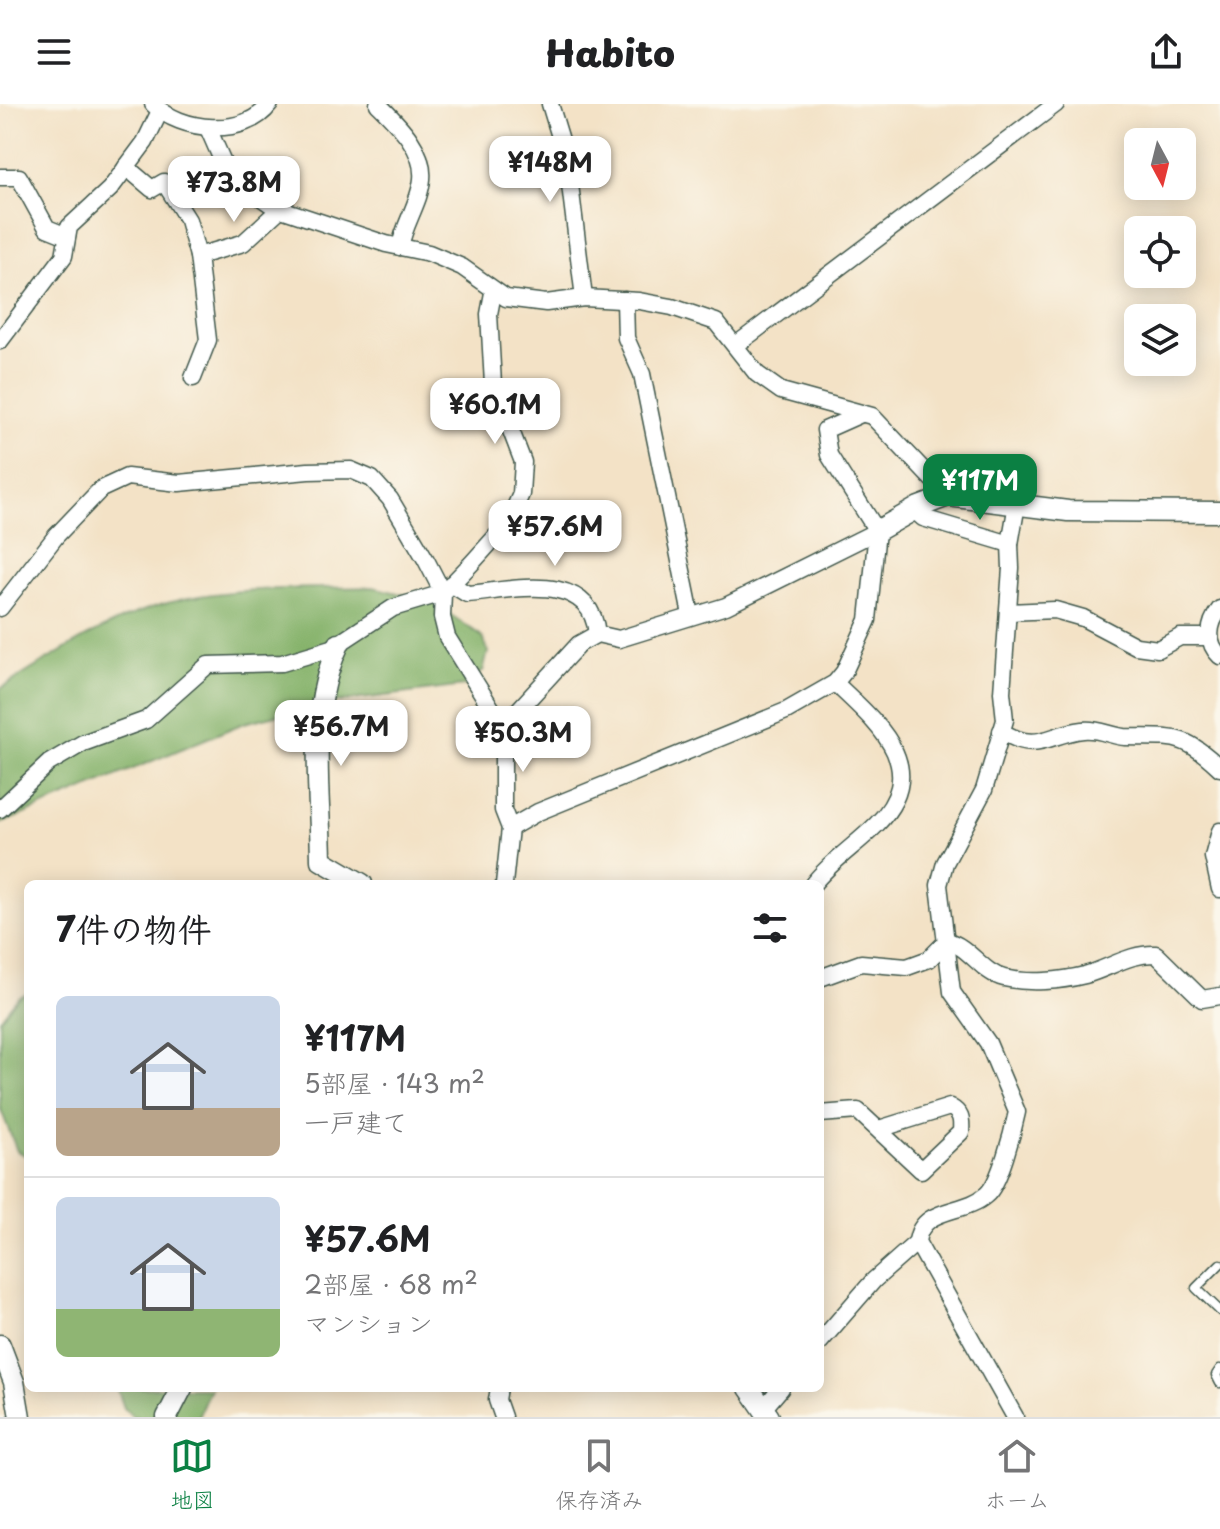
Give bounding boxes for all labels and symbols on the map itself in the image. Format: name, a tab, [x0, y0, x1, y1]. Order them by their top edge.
north arrow	[1124, 128, 1196, 200]
pin: ¥148M	[494, 136, 606, 204]
pin: ¥73.8M	[169, 156, 299, 224]
pin: ¥60.1M	[430, 378, 560, 446]
pin: ¥117M	[924, 454, 1036, 522]
pin: ¥57.6M	[490, 500, 620, 568]
pin: ¥56.7M	[276, 700, 406, 768]
pin: ¥50.3M	[458, 706, 588, 774]

